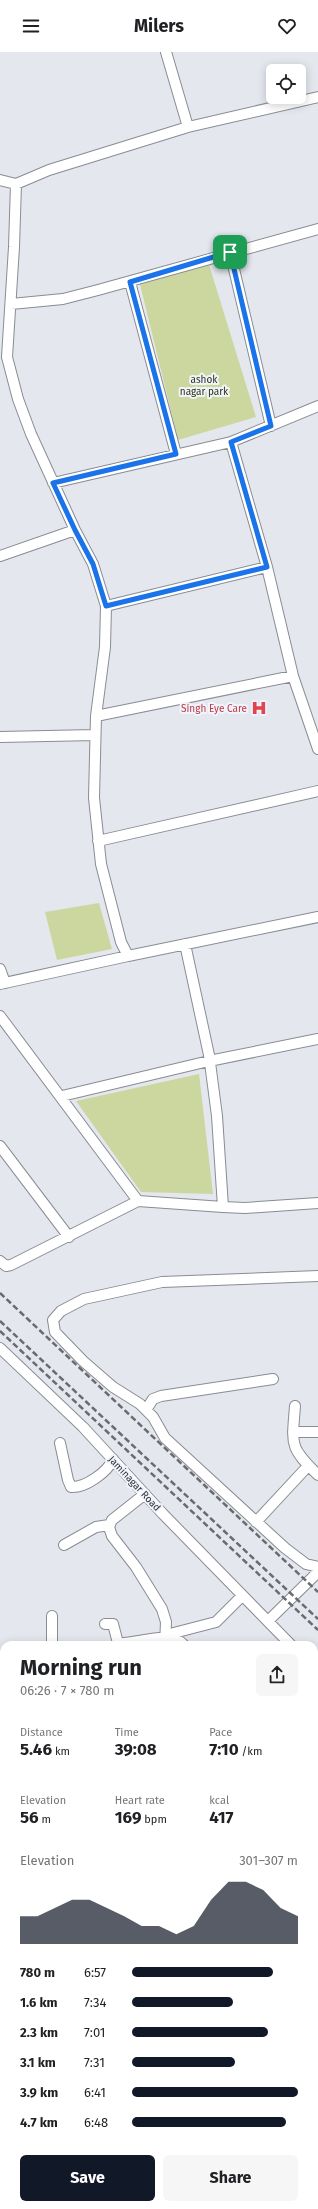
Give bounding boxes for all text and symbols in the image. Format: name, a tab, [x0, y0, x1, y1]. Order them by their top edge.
icon: menu	[20, 15, 42, 37]
text: Milers	[134, 15, 184, 37]
icon: heart	[276, 15, 298, 37]
map controls	[266, 64, 306, 104]
button: locate	[266, 64, 306, 104]
pin	[213, 235, 247, 269]
icon: arrive	[219, 241, 241, 263]
park label: ashok nagar park	[180, 374, 229, 398]
hospital icon: Singh Eye Care	[250, 699, 268, 717]
place label: Singh Eye Care	[181, 703, 247, 715]
street label: Jaminagar Road	[106, 1454, 163, 1514]
text: Morning run	[20, 1654, 142, 1681]
button: share	[256, 1654, 298, 1696]
text: 06:26 · 7 × 780 m	[20, 1683, 114, 1698]
text: Distance	[20, 1726, 63, 1739]
text: Time	[115, 1726, 139, 1739]
text: Pace	[209, 1726, 232, 1739]
text: 5.46	[20, 1739, 52, 1760]
text: 39:08	[115, 1739, 157, 1760]
text: 7:10	[209, 1739, 239, 1760]
text: km	[52, 1745, 70, 1758]
text: /km	[239, 1745, 262, 1758]
text: Elevation	[20, 1794, 66, 1807]
text: Heart rate	[115, 1794, 165, 1807]
text: kcal	[209, 1794, 229, 1807]
text: 56	[20, 1807, 39, 1828]
text: 169	[115, 1807, 141, 1828]
text: 417	[209, 1807, 234, 1828]
text: m	[39, 1813, 51, 1826]
text: bpm	[141, 1813, 167, 1826]
text: Elevation	[20, 1853, 74, 1868]
text: 301–307 m	[239, 1853, 298, 1868]
text: 780 m	[20, 1965, 55, 1980]
text: 6:57	[84, 1965, 106, 1980]
text: 1.6 km	[20, 1995, 58, 2010]
text: 7:34	[84, 1995, 106, 2010]
text: 2.3 km	[20, 2025, 58, 2040]
text: 7:01	[84, 2025, 105, 2040]
text: 3.1 km	[20, 2055, 56, 2070]
text: 7:31	[84, 2055, 105, 2070]
text: 3.9 km	[20, 2085, 58, 2100]
text: 6:41	[84, 2085, 106, 2100]
text: 4.7 km	[20, 2115, 58, 2130]
text: 6:48	[84, 2115, 108, 2130]
button: Save	[20, 2155, 155, 2201]
button: Share	[163, 2155, 298, 2201]

